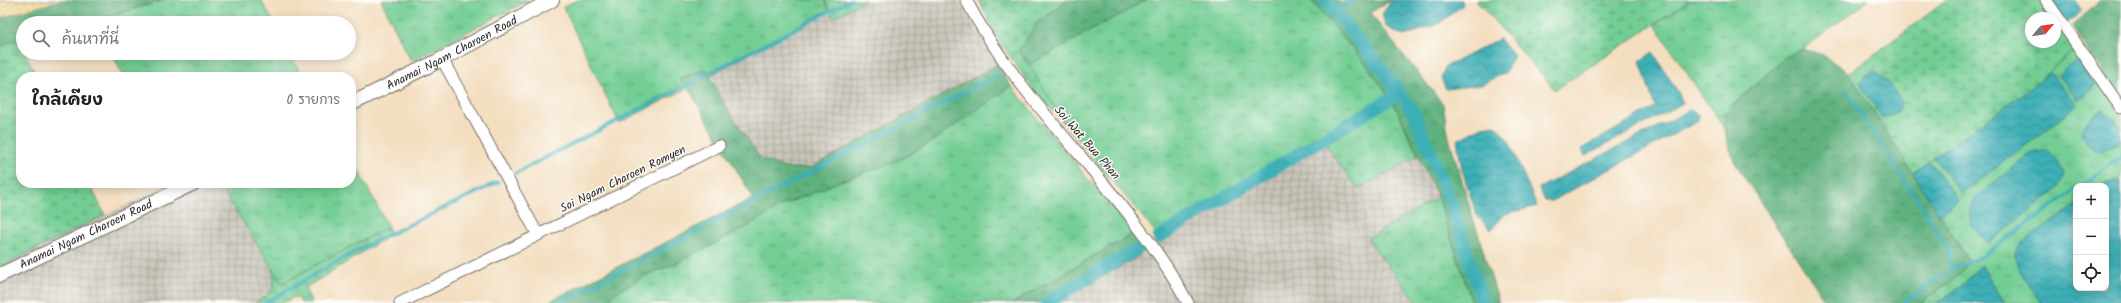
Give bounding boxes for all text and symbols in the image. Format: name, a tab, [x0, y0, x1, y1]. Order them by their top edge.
street label: Anamai Ngam Charoen Road	[383, 10, 522, 95]
north arrow	[2025, 12, 2061, 48]
search box	[16, 16, 356, 60]
icon: search	[30, 27, 52, 49]
text: ค้นหาที่นี่	[62, 28, 119, 52]
text: ใกล้เคียง	[32, 87, 103, 114]
text: 0 รายการ	[287, 90, 340, 111]
street label: Soi Wat Bua Phan	[1049, 102, 1125, 184]
street label: Soi Ngam Charoen Romyen	[557, 140, 689, 218]
map controls	[2073, 183, 2109, 291]
button: +	[2073, 183, 2109, 219]
street label: Anamai Ngam Charoen Road	[16, 194, 157, 274]
button: −	[2073, 219, 2109, 255]
button: locate	[2073, 255, 2109, 291]

